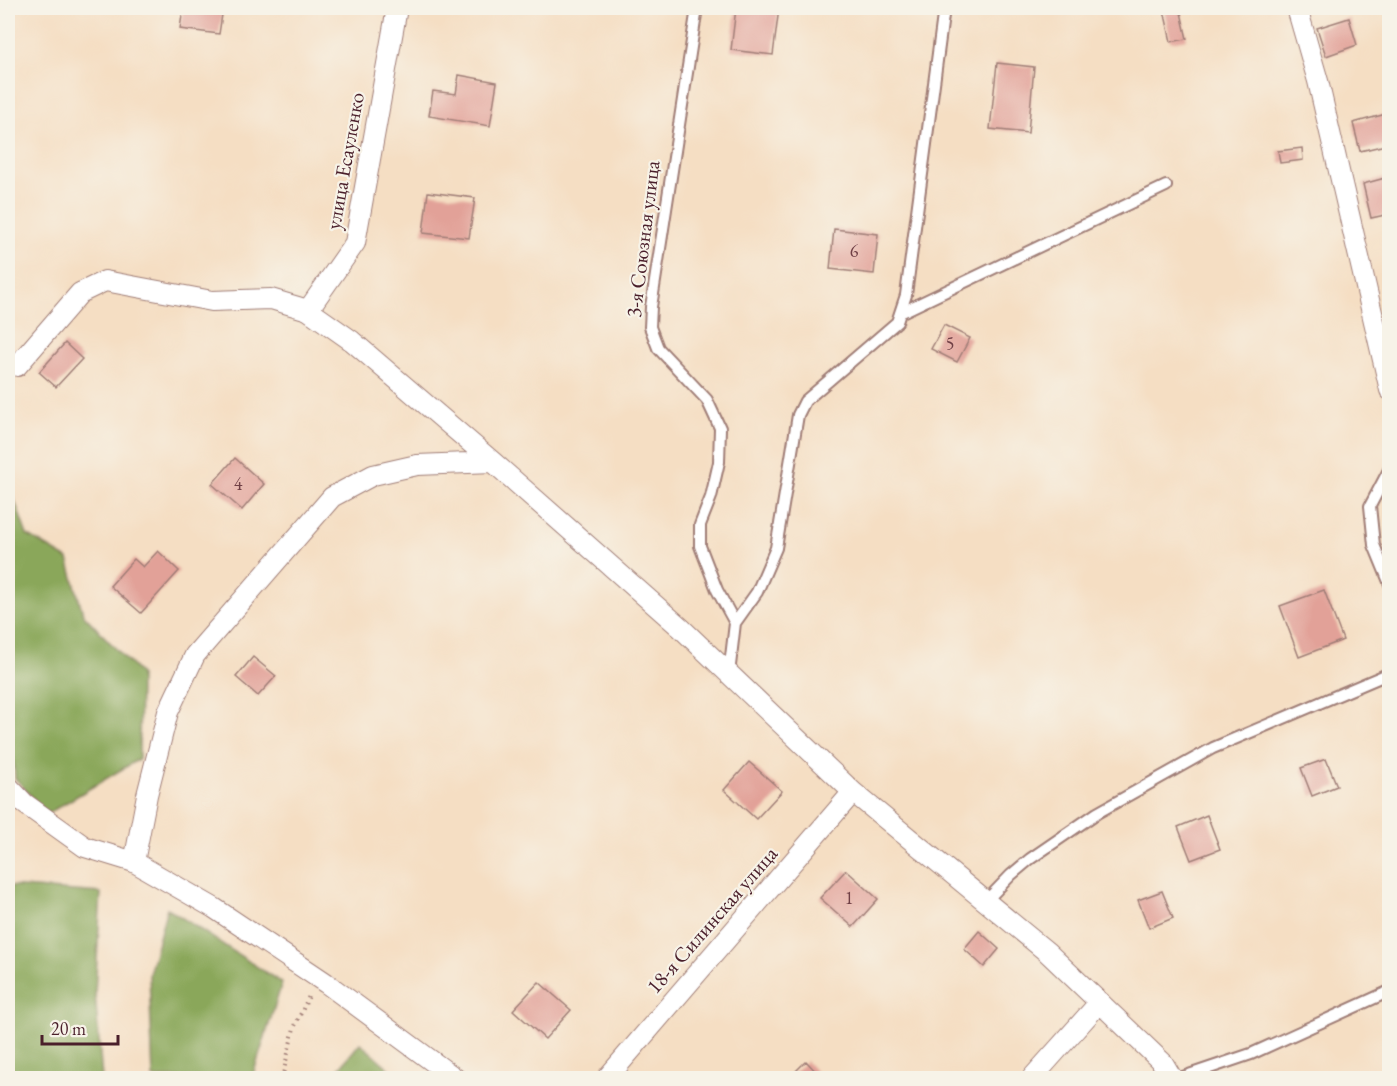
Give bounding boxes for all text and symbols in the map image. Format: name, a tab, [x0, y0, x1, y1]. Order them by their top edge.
street label: улица Есауленко	[319, 90, 370, 232]
street label: 3-я Союзная улица	[619, 158, 666, 319]
house number: 6	[850, 239, 859, 262]
house number: 5	[946, 332, 954, 355]
house number: 4	[234, 472, 243, 495]
street label: 18-я Силинская улица	[640, 840, 783, 999]
house number: 1	[845, 886, 853, 909]
scale bar	[42, 1008, 118, 1046]
text: 20 m	[51, 1017, 86, 1040]

